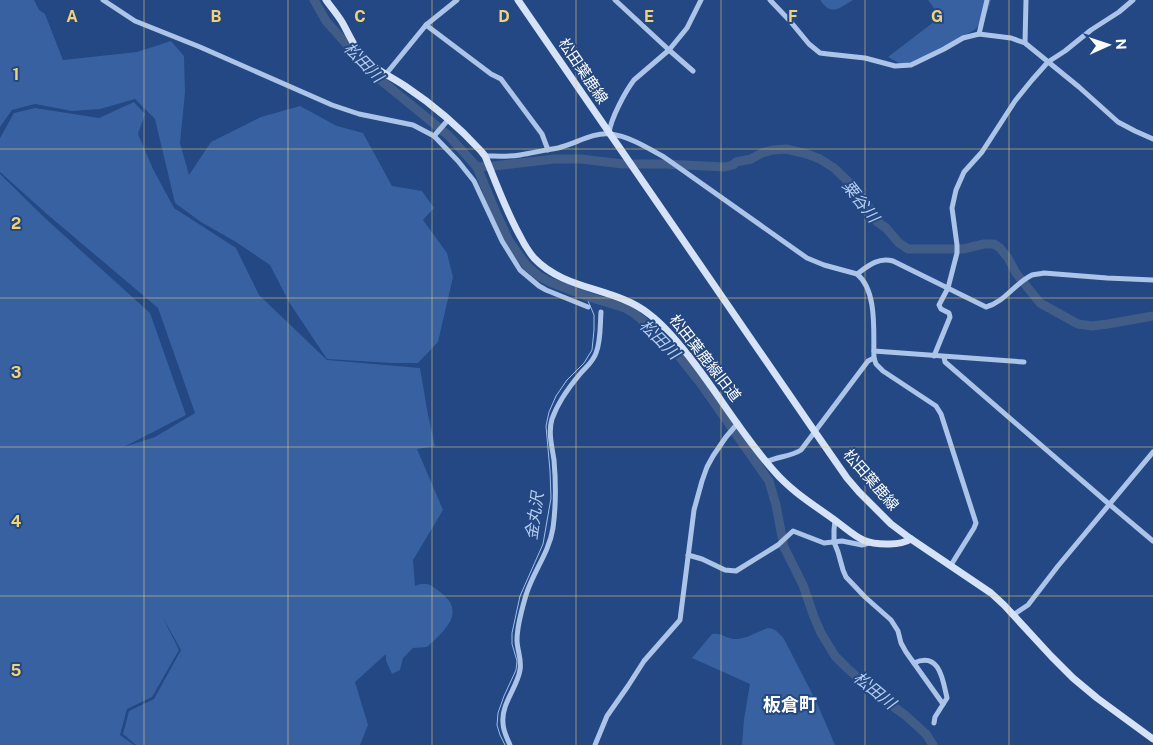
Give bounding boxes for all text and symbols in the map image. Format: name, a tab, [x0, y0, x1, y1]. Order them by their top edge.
text: A	[66, 7, 78, 26]
text: B	[211, 7, 222, 26]
text: C	[354, 7, 366, 26]
text: D	[498, 7, 510, 26]
text: E	[644, 7, 654, 26]
text: F	[788, 7, 798, 26]
text: G	[931, 7, 943, 26]
north arrow	[1083, 20, 1133, 70]
street label: 松田葉鹿線	[555, 35, 611, 107]
water label: 松田川	[340, 38, 389, 88]
text: N	[1113, 38, 1129, 50]
text: 1	[13, 65, 19, 84]
water label: 粟谷川	[838, 177, 884, 228]
text: 2	[11, 214, 21, 233]
street label: 松田葉鹿線旧道	[666, 311, 744, 404]
water label: 松田川	[636, 316, 685, 364]
text: 3	[11, 363, 21, 382]
street label: 松田葉鹿線	[840, 446, 902, 514]
water label: 金丸沢	[522, 489, 548, 541]
text: 4	[11, 512, 22, 531]
text: 5	[11, 661, 22, 680]
water label: 松田川	[850, 668, 901, 714]
district label: 板倉町	[763, 694, 817, 715]

